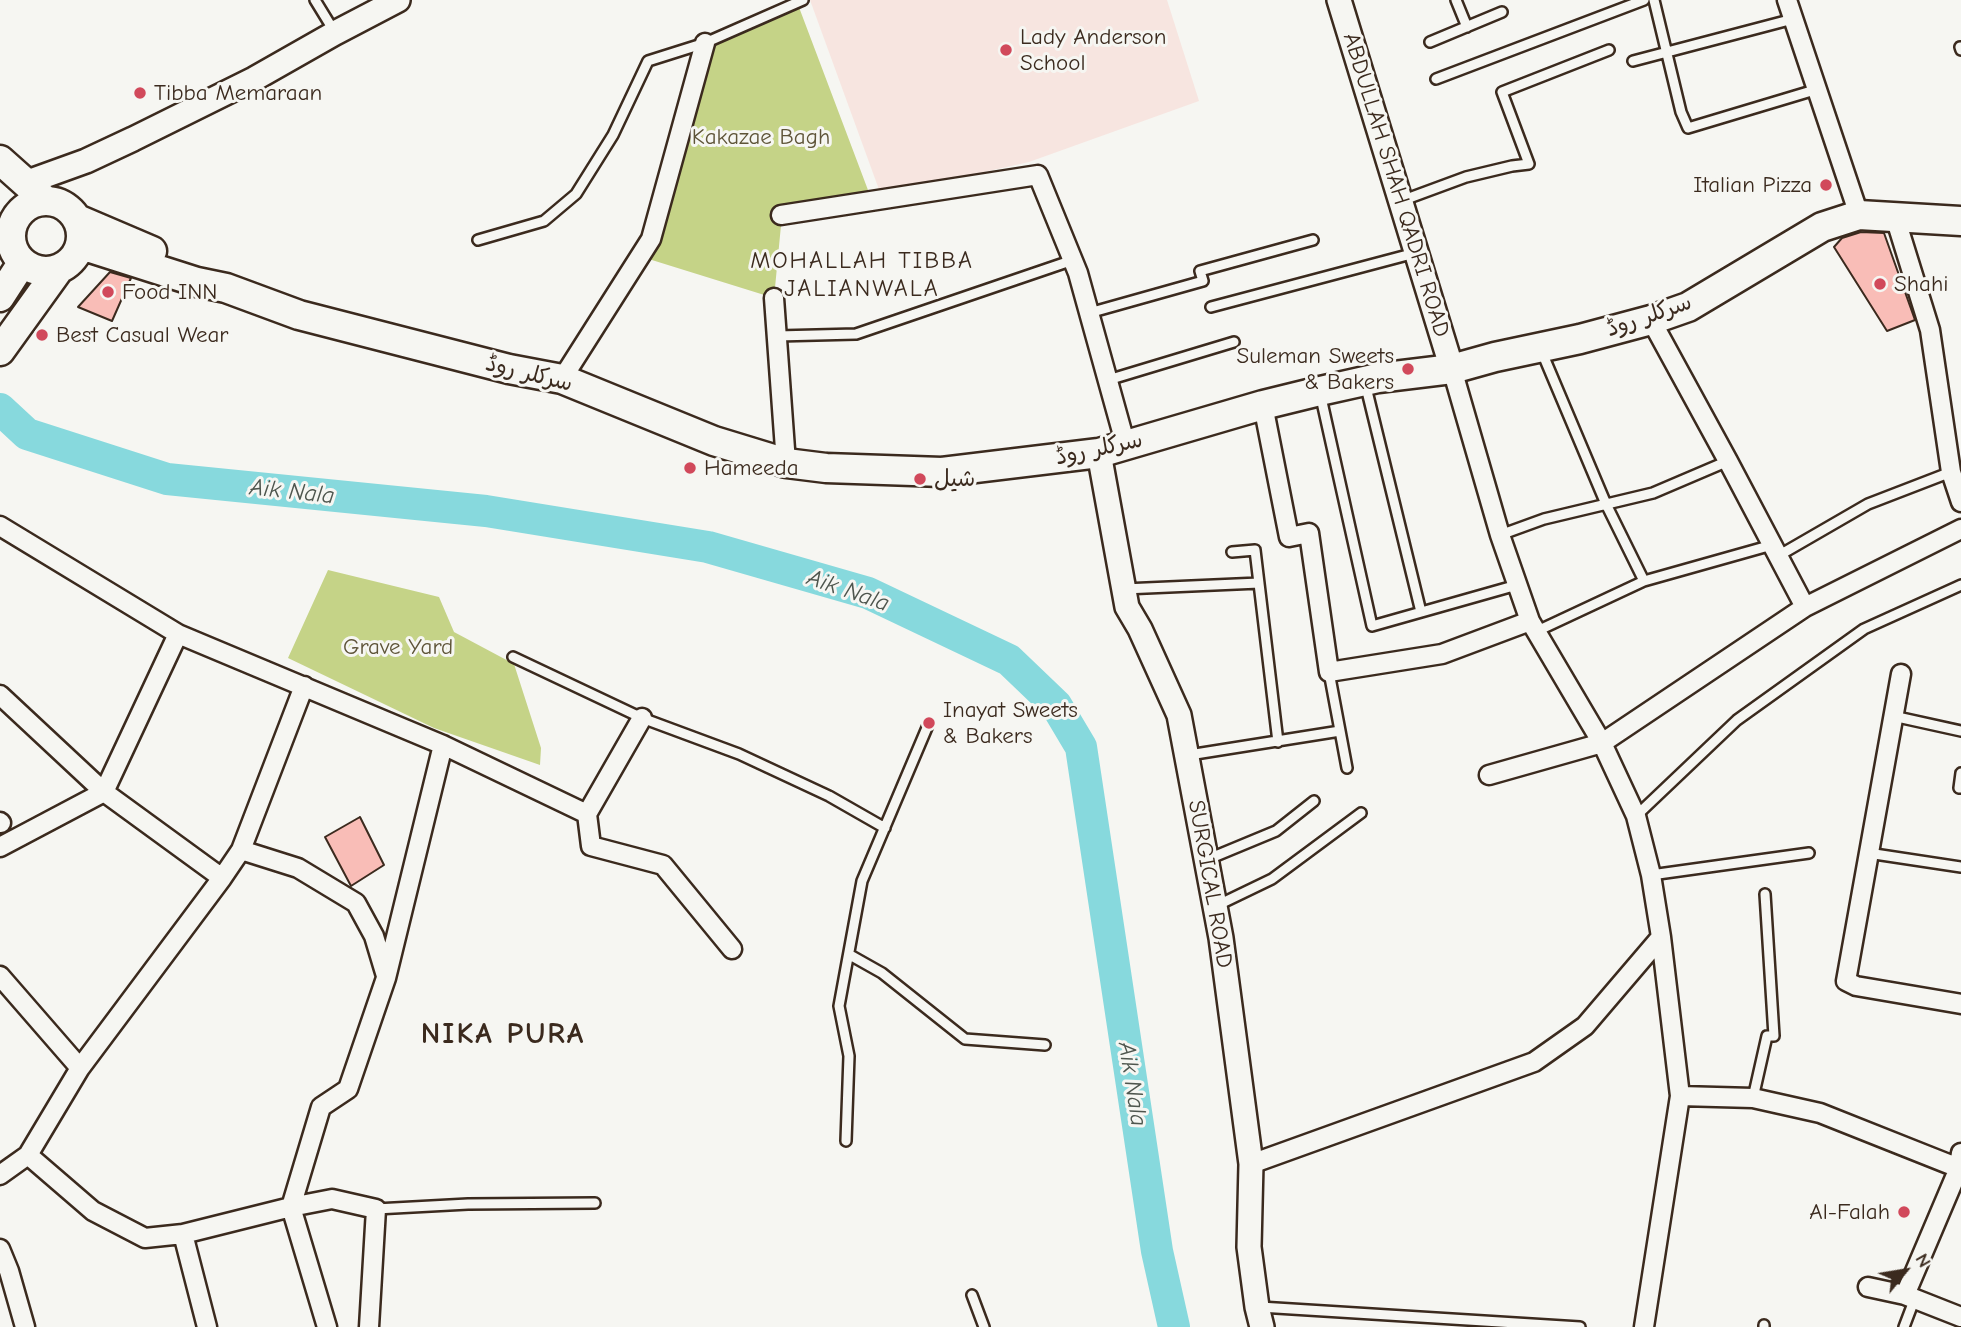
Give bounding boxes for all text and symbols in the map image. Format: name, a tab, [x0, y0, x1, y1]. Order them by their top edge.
place label: Lady Anderson School	[1020, 23, 1166, 77]
street label: ABDULLAH SHAH QADRI ROAD	[1337, 30, 1455, 340]
marker: Lady Anderson School	[998, 42, 1014, 58]
place label: Tibba Memaraan	[154, 79, 322, 107]
marker: Tibba Memaraan	[132, 85, 148, 101]
park label: Kakazae Bagh	[692, 123, 830, 151]
place label: Italian Pizza	[1693, 171, 1812, 199]
marker: Italian Pizza	[1818, 177, 1834, 193]
district label: MOHALLAH TIBBA JALIANWALA	[752, 247, 972, 303]
place label: Shahi	[1894, 270, 1948, 298]
marker: Shahi	[1872, 276, 1888, 292]
place label: Food INN	[122, 278, 217, 306]
marker: Food INN	[100, 284, 116, 300]
street label: سرکلر روڈ	[1603, 289, 1695, 343]
place label: Best Casual Wear	[56, 321, 228, 349]
marker: Best Casual Wear	[34, 327, 50, 343]
place label: Suleman Sweets & Bakers	[1236, 342, 1394, 396]
street label: سرکلر روڈ	[483, 350, 575, 398]
marker: Suleman Sweets & Bakers	[1400, 361, 1416, 377]
street label: سرکلر روڈ	[1053, 426, 1145, 472]
place label: Hameeda	[704, 454, 799, 482]
marker: Hameeda	[682, 460, 698, 476]
place label: شیل	[934, 465, 975, 493]
marker: شیل	[912, 471, 928, 487]
water label: Aik Nala	[248, 473, 336, 511]
water label: Aik Nala	[803, 564, 893, 618]
park label: Grave Yard	[343, 633, 453, 661]
place label: Inayat Sweets & Bakers	[943, 696, 1078, 750]
marker: Inayat Sweets & Bakers	[921, 715, 937, 731]
street label: SURGICAL ROAD	[1182, 798, 1238, 970]
district label: NIKA PURA	[422, 1017, 584, 1053]
water label: Aik Nala	[1111, 1040, 1153, 1128]
place label: Al-Falah	[1809, 1198, 1890, 1226]
marker: Al-Falah	[1896, 1204, 1912, 1220]
north arrow	[1870, 1236, 1940, 1306]
text: N	[1911, 1250, 1936, 1271]

